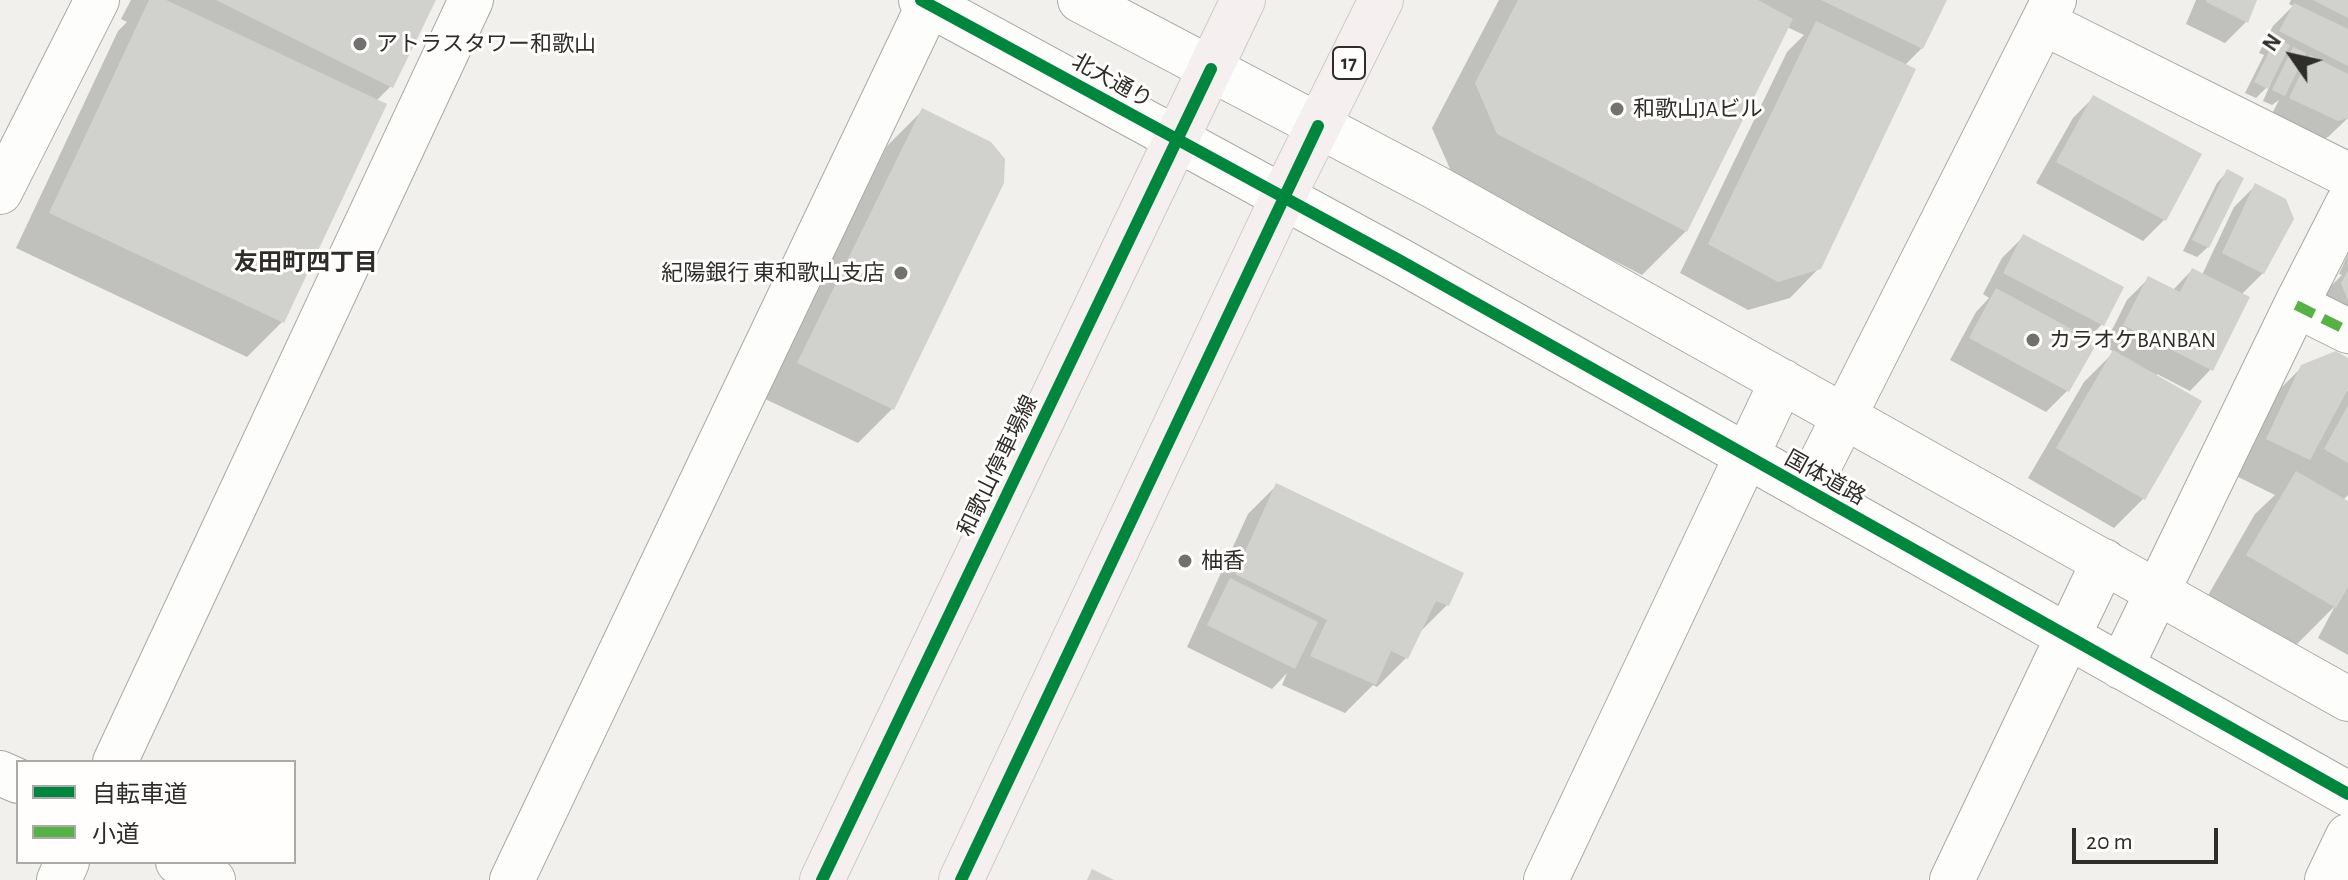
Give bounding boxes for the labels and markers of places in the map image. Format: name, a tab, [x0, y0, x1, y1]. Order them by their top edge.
place label: アトラスタワー和歌山	[376, 31, 596, 57]
marker: アトラスタワー和歌山	[351, 35, 369, 53]
place label: 和歌山JAビル	[1633, 96, 1763, 122]
marker: 和歌山JAビル	[1608, 100, 1626, 118]
place label: 紀陽銀行 東和歌山支店	[661, 260, 885, 286]
marker: 紀陽銀行 東和歌山支店	[892, 264, 910, 282]
place label: カラオケBANBAN	[2049, 327, 2216, 353]
marker: カラオケBANBAN	[2024, 331, 2042, 349]
place label: 柚香	[1201, 548, 1245, 574]
marker: 柚香	[1176, 552, 1194, 570]

